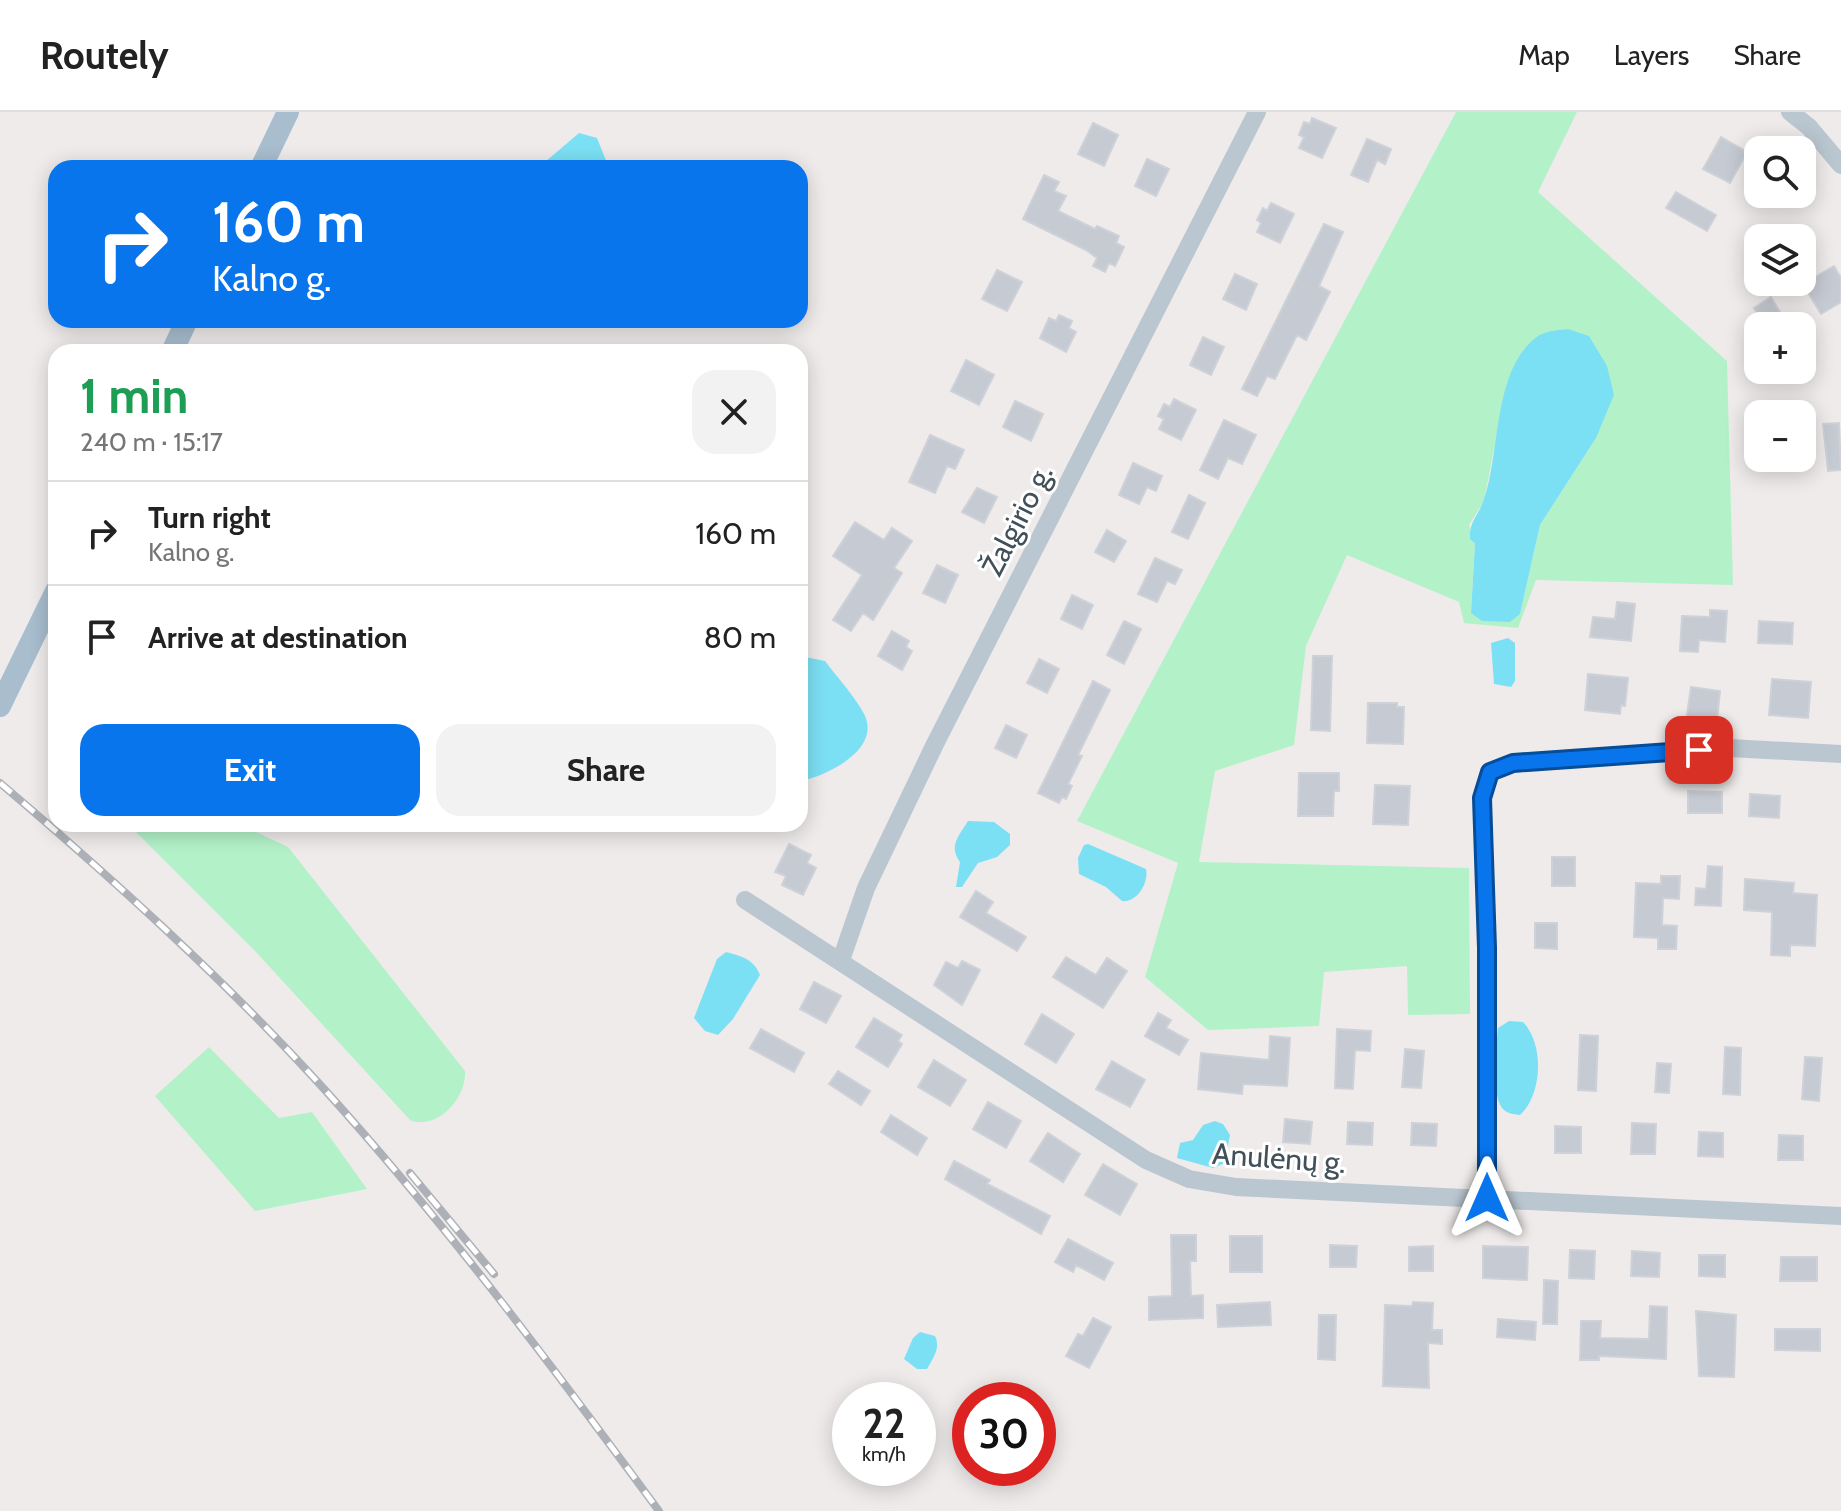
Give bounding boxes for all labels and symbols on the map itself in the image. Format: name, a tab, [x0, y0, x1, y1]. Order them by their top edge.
street label: Žalgirio g.	[973, 458, 1061, 582]
pin	[1665, 716, 1733, 784]
street label: Anulėnų g.	[1211, 1135, 1347, 1181]
position arrow	[1445, 1156, 1529, 1240]
speed limit sign: 30	[952, 1382, 1056, 1486]

